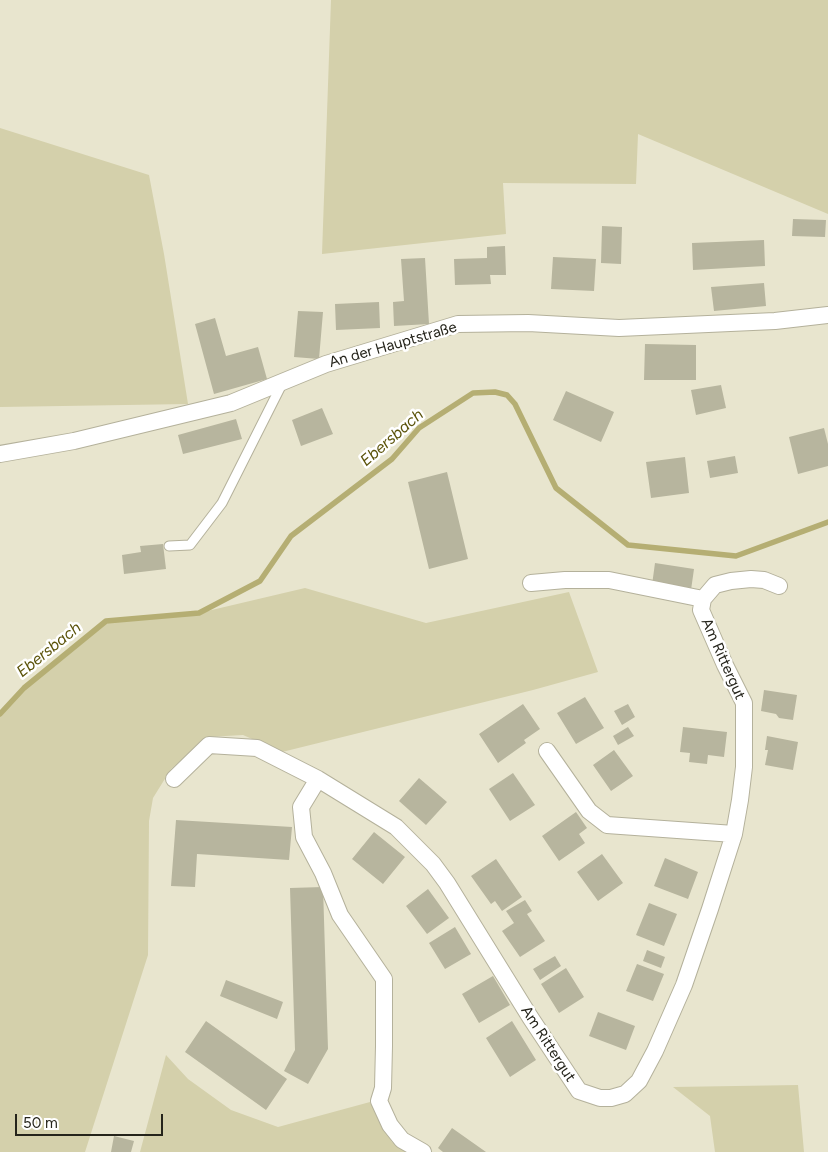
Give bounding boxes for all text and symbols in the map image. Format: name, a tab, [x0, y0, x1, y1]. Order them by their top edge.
street label: An der Hauptstraße	[327, 318, 459, 372]
water label: Ebersbach	[357, 405, 427, 471]
street label: Am Rittergut	[697, 616, 749, 702]
water label: Ebersbach	[13, 618, 85, 682]
street label: Am Rittergut	[517, 1003, 579, 1085]
scale bar	[18, 1104, 165, 1136]
text: 50 m	[23, 1114, 58, 1132]

